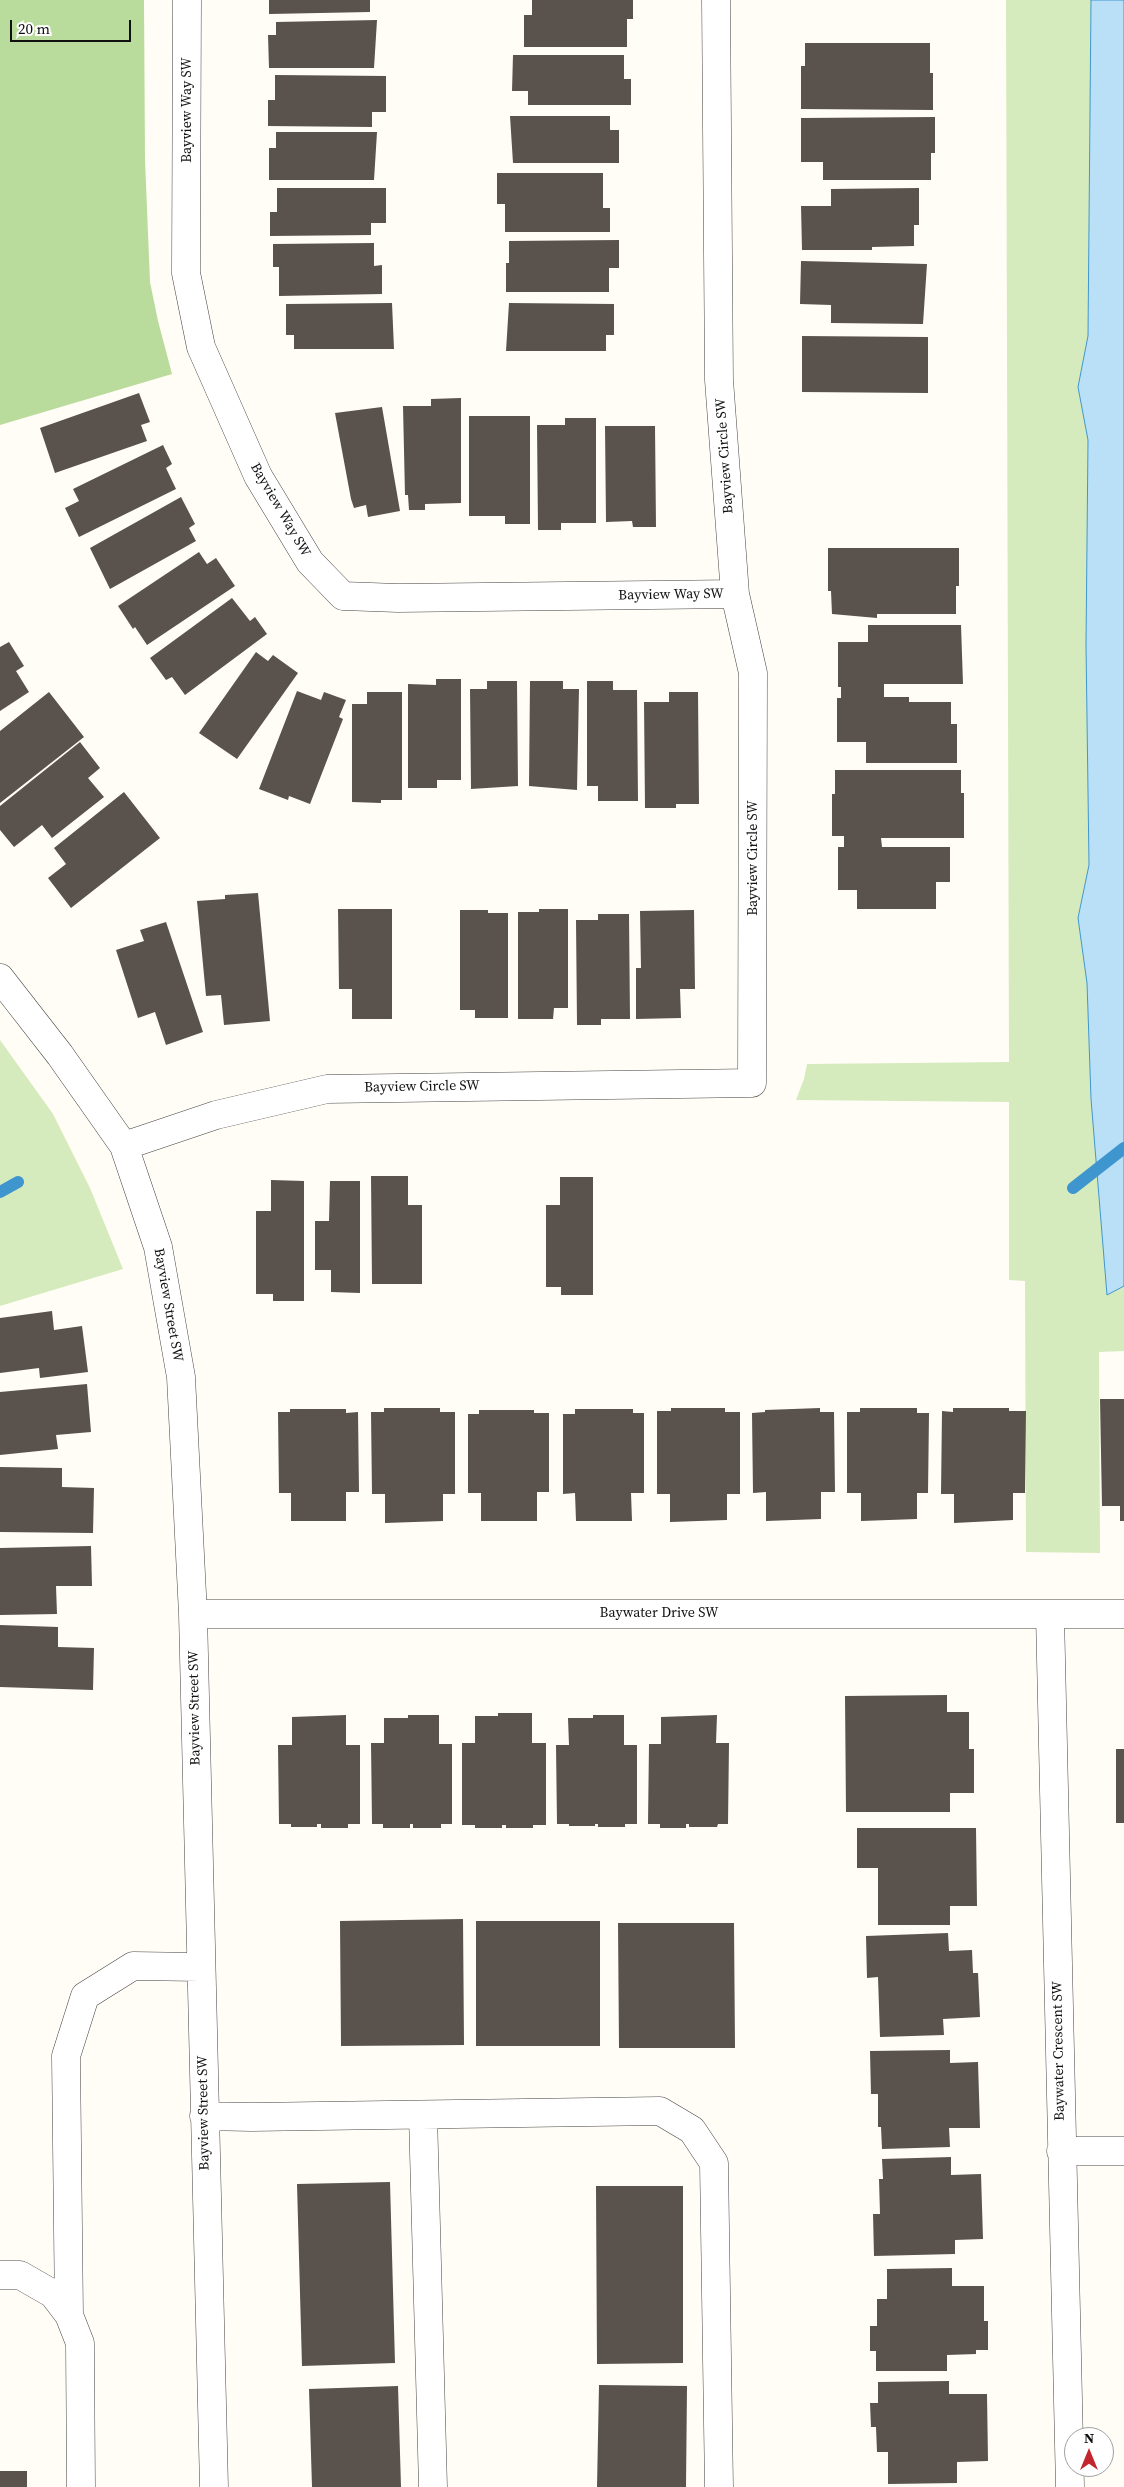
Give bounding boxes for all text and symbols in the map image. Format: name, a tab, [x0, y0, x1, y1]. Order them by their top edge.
scale bar	[12, 10, 134, 42]
text: 20 m	[18, 18, 50, 39]
street label: Bayview Way SW	[179, 57, 195, 163]
street label: Bayview Circle SW	[713, 398, 737, 514]
street label: Bayview Way SW	[246, 460, 314, 560]
street label: Bayview Way SW	[618, 586, 724, 604]
street label: Bayview Circle SW	[745, 800, 761, 916]
street label: Bayview Circle SW	[364, 1078, 480, 1096]
street label: Bayview Street SW	[150, 1247, 186, 1363]
street label: Baywater Drive SW	[600, 1605, 718, 1621]
street label: Bayview Street SW	[186, 1650, 204, 1766]
street label: Baywater Crescent SW	[1049, 1981, 1069, 2121]
street label: Bayview Street SW	[195, 2055, 213, 2171]
north arrow	[1064, 2427, 1114, 2477]
text: N	[1084, 2428, 1094, 2448]

